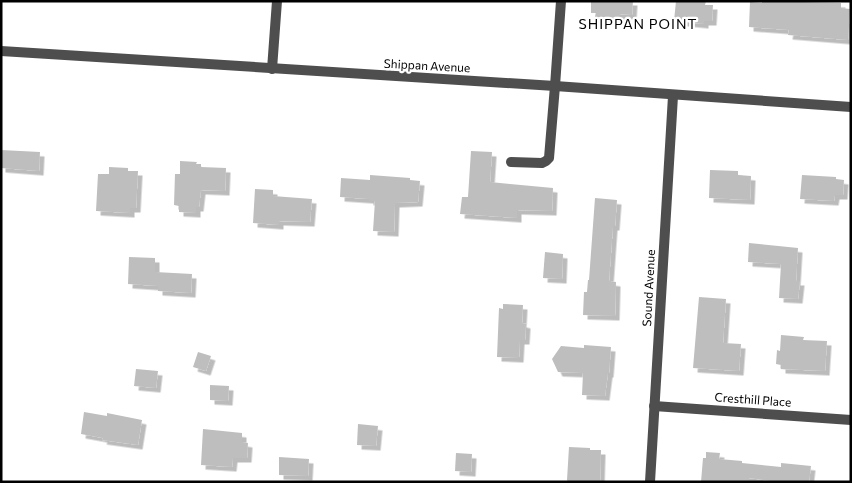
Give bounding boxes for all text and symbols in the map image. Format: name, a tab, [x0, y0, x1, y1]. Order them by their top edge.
district label: SHIPPAN POINT	[578, 15, 698, 32]
street label: Shippan Avenue	[383, 56, 471, 74]
street label: Sound Avenue	[639, 249, 657, 327]
street label: Cresthill Place	[714, 389, 792, 409]

